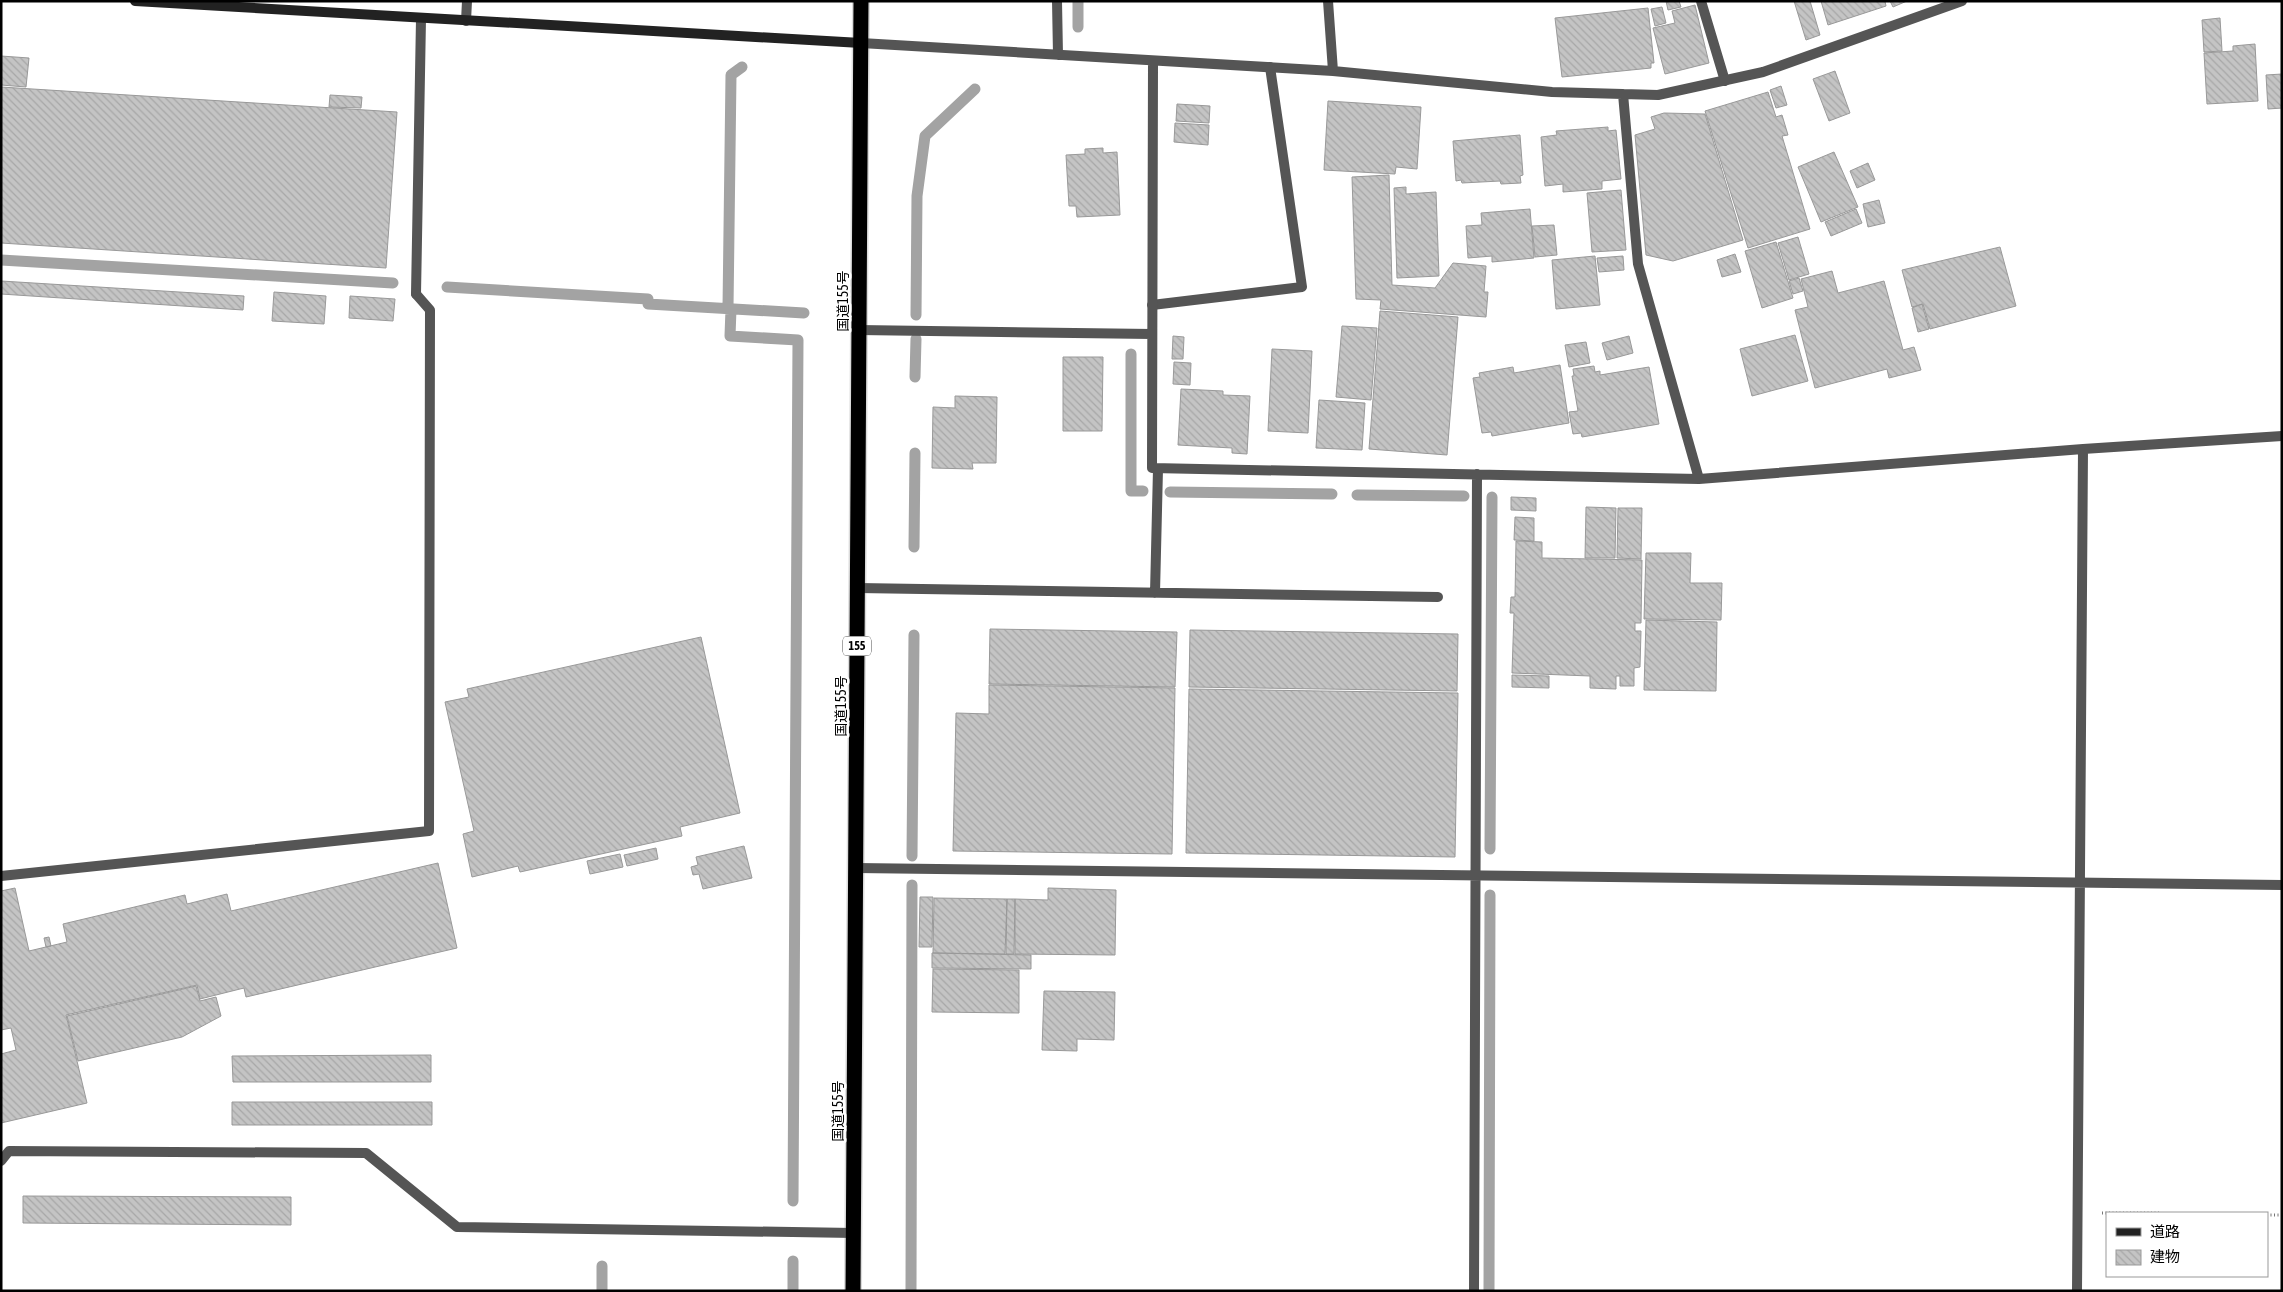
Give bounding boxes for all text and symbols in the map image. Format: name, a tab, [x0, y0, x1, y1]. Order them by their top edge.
street label: 国道155号	[835, 270, 851, 332]
road number: 155	[843, 636, 871, 656]
street label: 国道155号	[833, 675, 849, 737]
street label: 国道155号	[830, 1080, 846, 1142]
legend	[2106, 1212, 2268, 1277]
text: 道路	[2150, 1223, 2180, 1240]
text: 建物	[2150, 1248, 2180, 1265]

